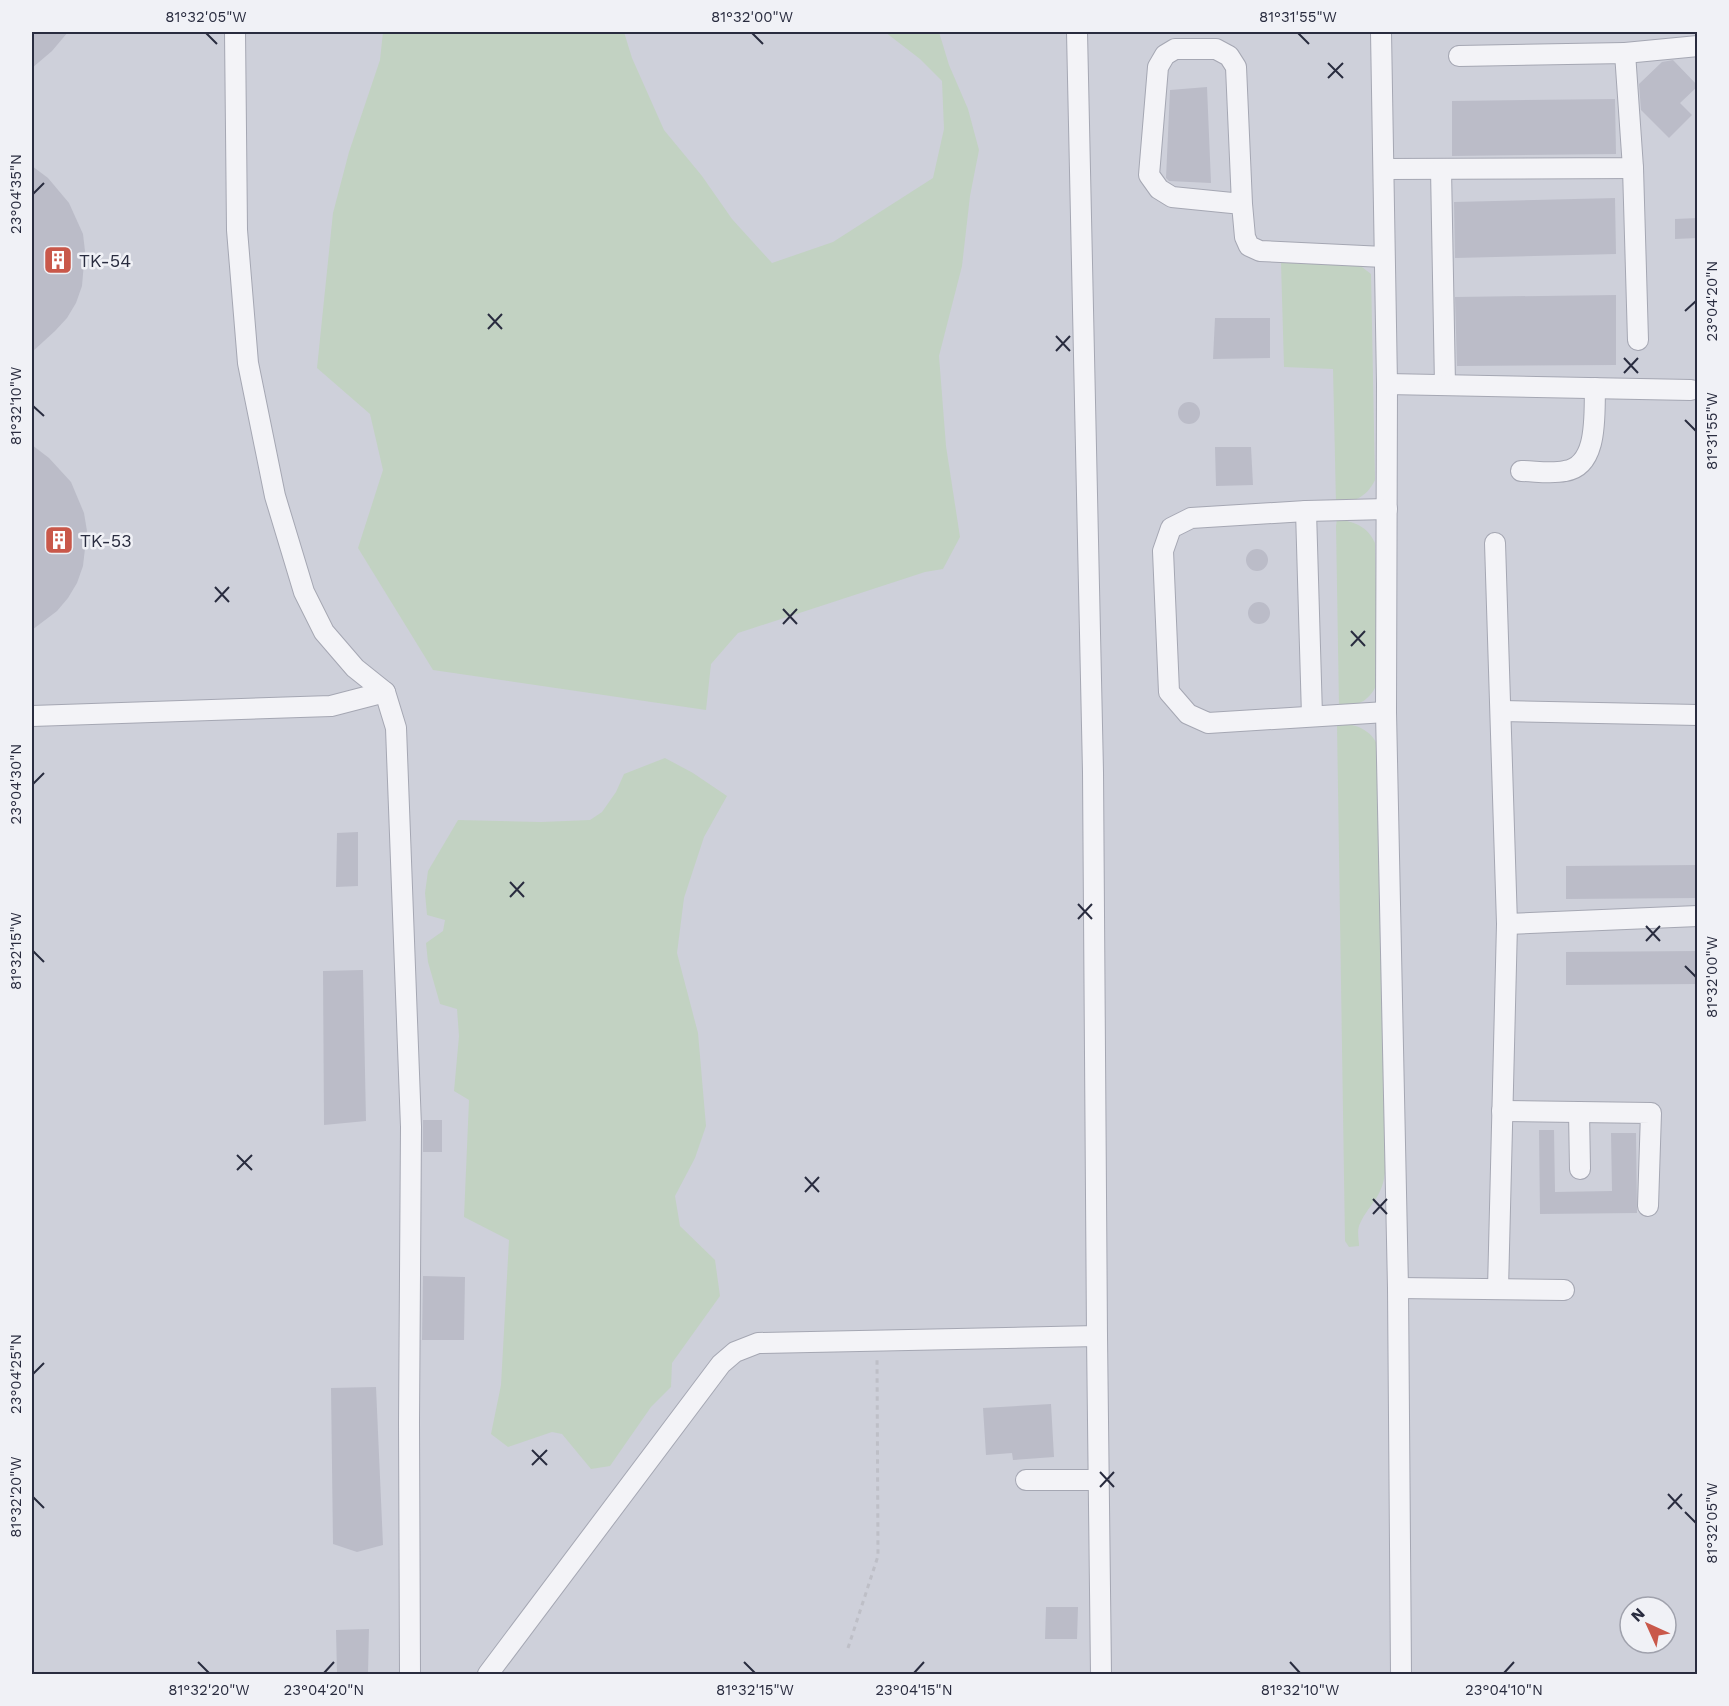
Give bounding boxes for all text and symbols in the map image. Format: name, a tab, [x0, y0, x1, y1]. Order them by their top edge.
text: 81°32'05"W	[165, 8, 247, 26]
text: 81°32'00"W	[711, 8, 793, 26]
text: 81°31'55"W	[1259, 8, 1337, 26]
text: 23°04'35"N	[7, 154, 25, 234]
building icon: TK-54	[42, 244, 74, 276]
place label: TK-54	[79, 250, 131, 271]
text: 23°04'20"N	[1703, 261, 1721, 341]
text: 81°32'10"W	[7, 367, 25, 445]
text: 81°31'55"W	[1703, 392, 1721, 470]
building icon: TK-53	[43, 524, 75, 556]
place label: TK-53	[80, 530, 132, 551]
text: 23°04'30"N	[7, 744, 25, 824]
text: 81°32'15"W	[7, 912, 25, 990]
text: 81°32'00"W	[1703, 936, 1721, 1018]
text: 23°04'25"N	[7, 1334, 25, 1414]
text: 81°32'20"W	[7, 1456, 25, 1538]
text: 81°32'05"W	[1703, 1482, 1721, 1564]
north arrow	[1618, 1595, 1678, 1655]
text: N	[1627, 1604, 1649, 1626]
text: 81°32'20"W	[168, 1681, 250, 1699]
text: 23°04'20"N	[284, 1681, 364, 1699]
text: 81°32'15"W	[716, 1681, 794, 1699]
text: 23°04'15"N	[875, 1681, 953, 1699]
text: 81°32'10"W	[1261, 1681, 1339, 1699]
text: 23°04'10"N	[1465, 1681, 1543, 1699]

